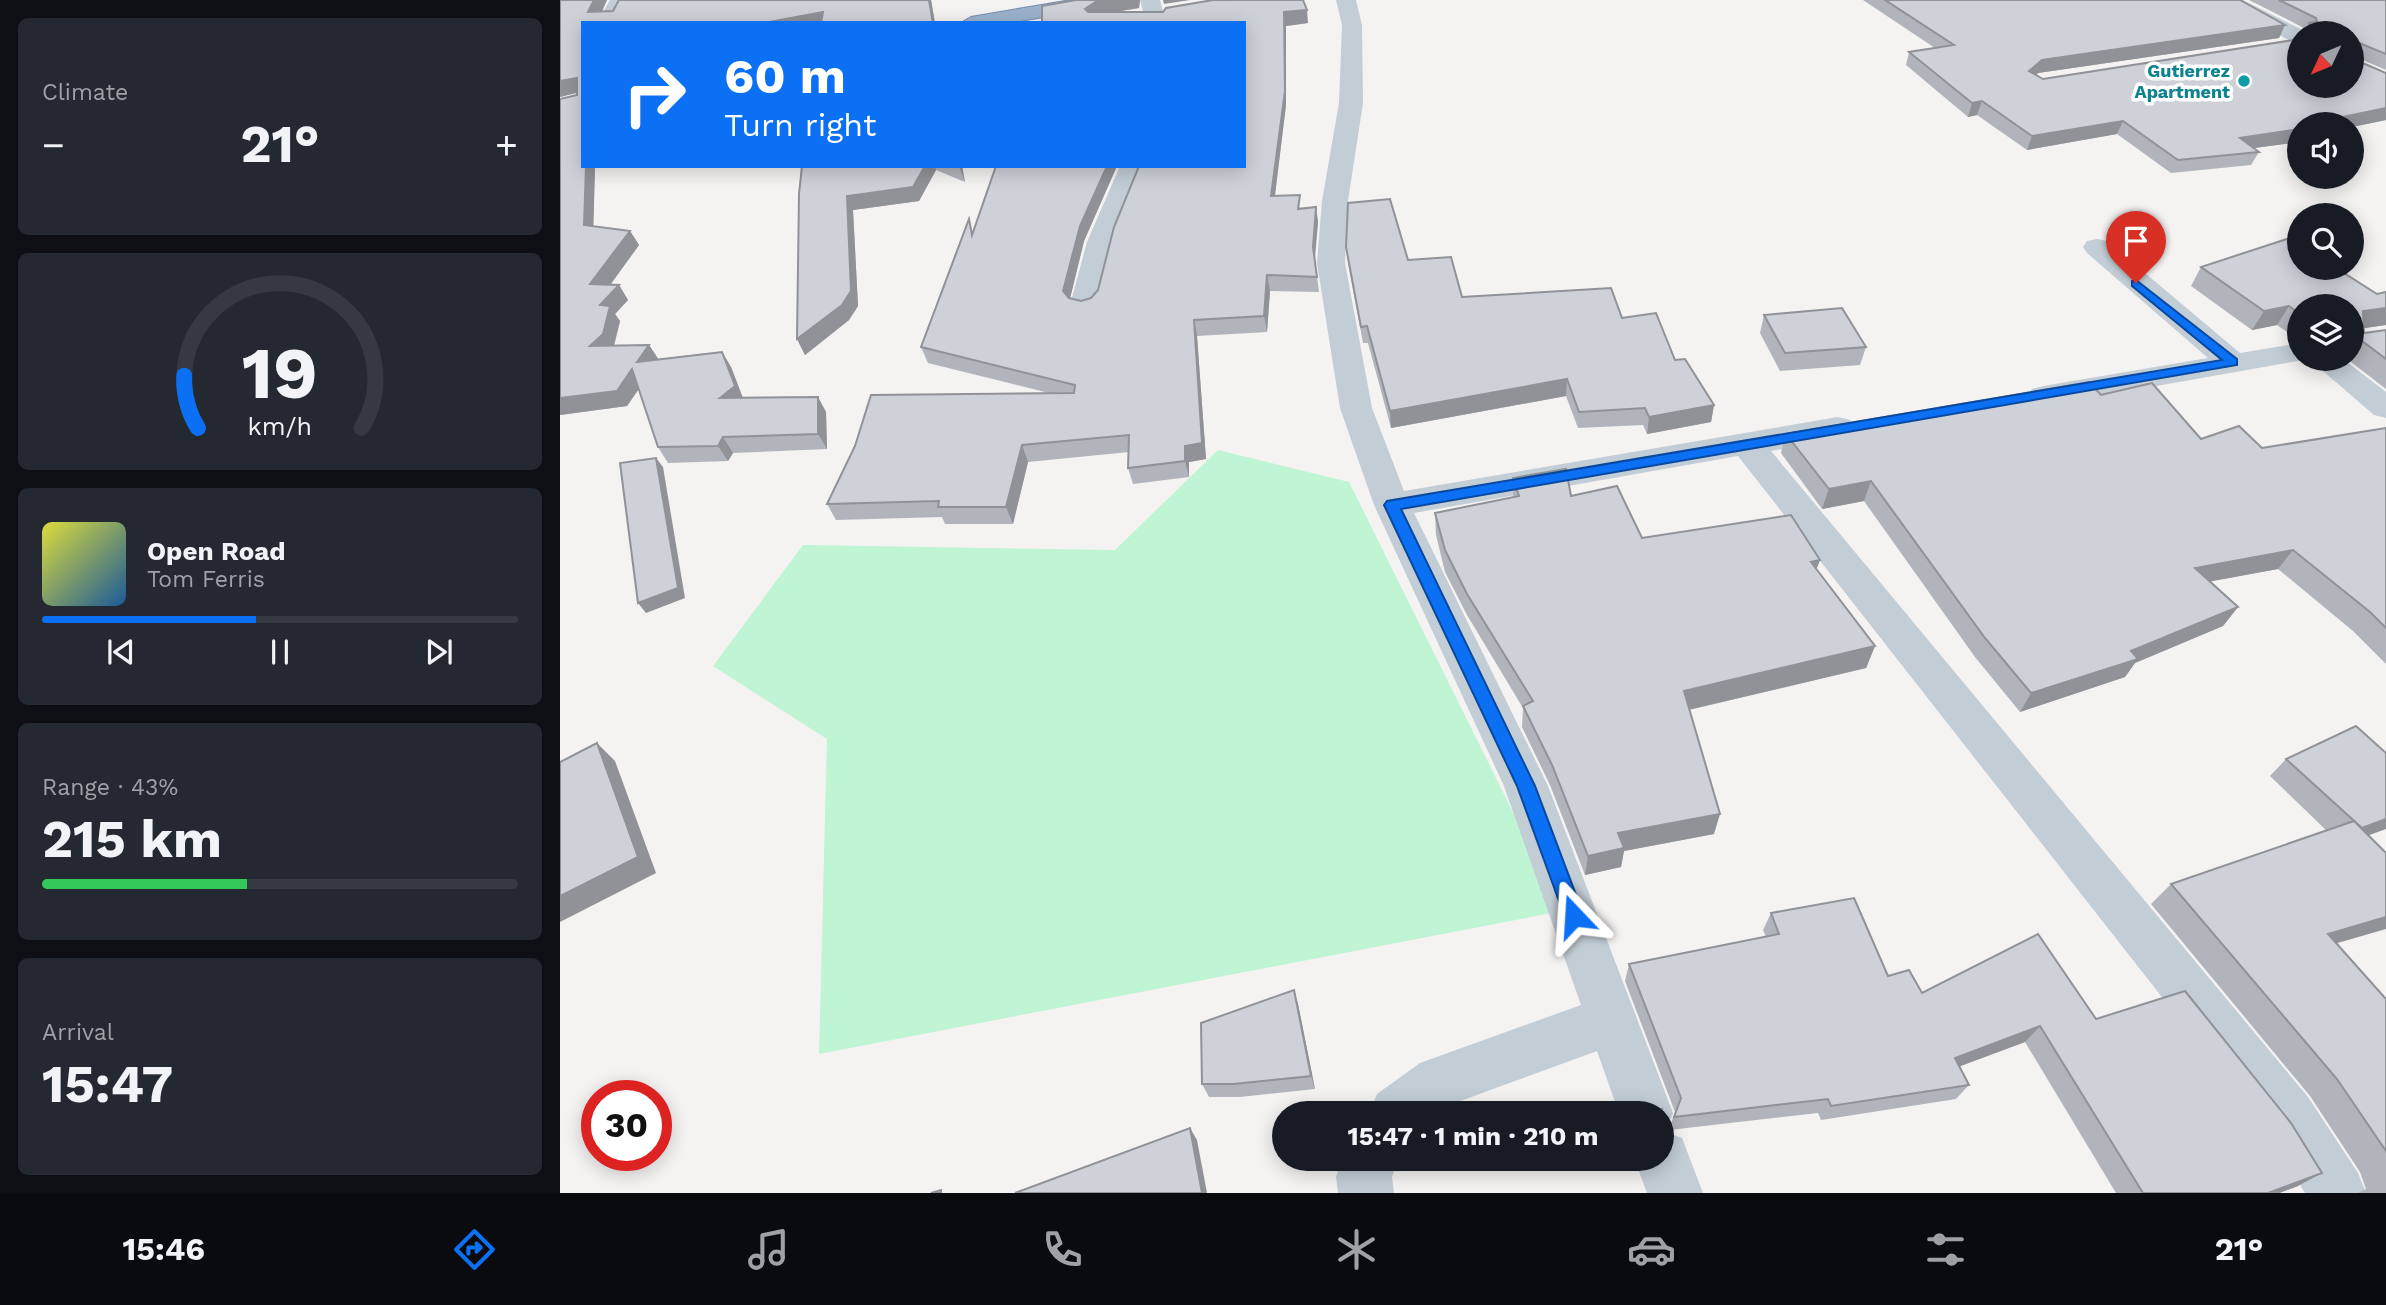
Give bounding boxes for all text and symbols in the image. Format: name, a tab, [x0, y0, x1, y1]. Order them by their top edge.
north arrow	[2287, 21, 2364, 98]
map controls	[2287, 21, 2364, 371]
text: 60 m	[724, 47, 846, 105]
icon: right	[609, 49, 700, 140]
place label: Gutierrez Apartment	[2134, 60, 2230, 102]
marker: Gutierrez Apartment	[2236, 73, 2252, 89]
text: Climate	[42, 79, 128, 106]
text: Turn right	[724, 106, 876, 144]
button: sound	[2287, 112, 2364, 189]
text: 21°	[240, 114, 320, 175]
text: −	[42, 123, 65, 167]
text: +	[495, 123, 518, 167]
button: search	[2287, 203, 2364, 280]
pin	[2106, 211, 2166, 283]
icon: arrive	[2117, 222, 2155, 260]
button: layers	[2287, 294, 2364, 371]
text: 19	[242, 330, 318, 416]
text: km/h	[248, 411, 312, 440]
text: Open Road	[147, 536, 285, 566]
text: Tom Ferris	[147, 566, 265, 593]
icon: previous	[102, 633, 140, 671]
icon: pause	[261, 633, 299, 671]
icon: next	[420, 633, 458, 671]
text: Range · 43%	[42, 774, 178, 801]
text: 215 km	[42, 809, 222, 870]
position arrow	[1537, 879, 1611, 953]
text: Arrival	[42, 1019, 114, 1046]
text: 15:47	[42, 1054, 173, 1115]
speed limit sign: 30	[581, 1080, 672, 1171]
text: 15:47 · 1 min · 210 m	[1348, 1121, 1598, 1151]
icon: directions	[450, 1225, 499, 1274]
icon: music	[744, 1225, 793, 1274]
icon: phone	[1038, 1225, 1087, 1274]
icon: climate	[1332, 1225, 1381, 1274]
icon: car	[1627, 1225, 1676, 1274]
icon: filters	[1921, 1225, 1970, 1274]
text: 15:46	[123, 1230, 205, 1268]
text: 21°	[2215, 1230, 2263, 1268]

